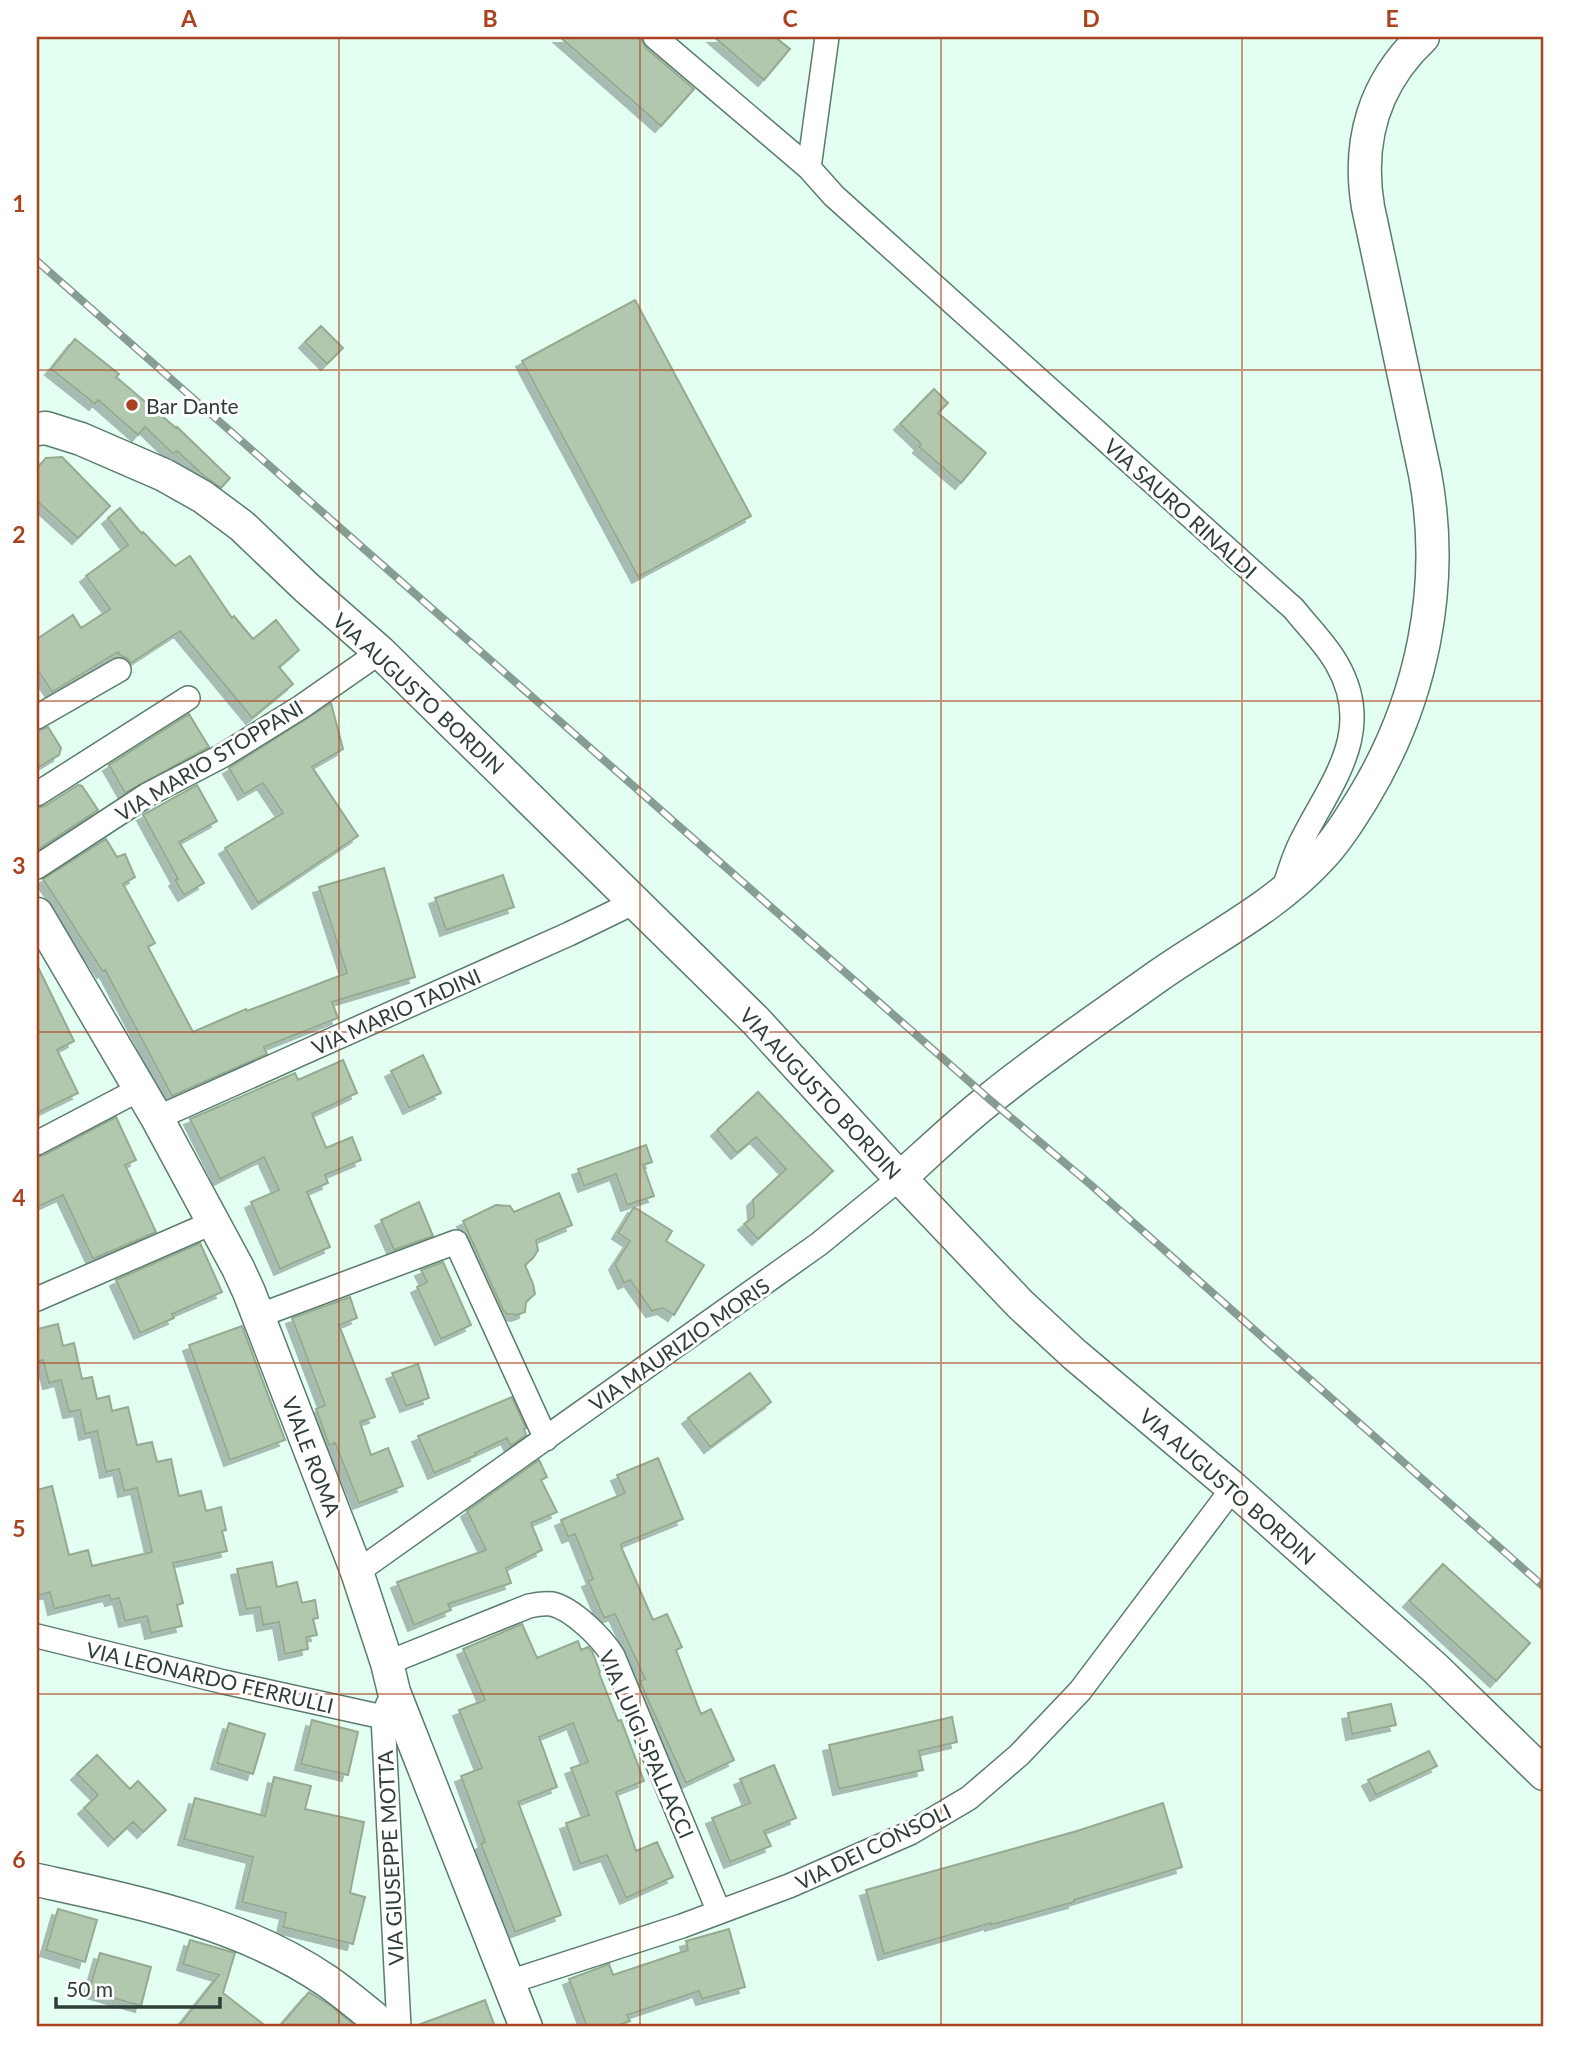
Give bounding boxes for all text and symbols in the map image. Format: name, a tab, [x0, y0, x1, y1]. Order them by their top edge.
text: A	[180, 4, 198, 32]
text: B	[482, 4, 498, 32]
text: C	[782, 4, 798, 32]
text: D	[1082, 4, 1100, 32]
text: E	[1385, 4, 1399, 32]
text: 1	[12, 189, 26, 217]
place label: Bar Dante	[146, 393, 239, 418]
marker: Bar Dante	[124, 397, 140, 413]
street label: VIA SAURO RINALDI	[1100, 433, 1262, 583]
text: 2	[12, 520, 26, 548]
street label: VIA AUGUSTO BORDIN	[328, 607, 510, 779]
street label: VIA MARIO STOPPANI	[111, 694, 307, 826]
text: 3	[12, 851, 26, 879]
street label: VIA MARIO TADINI	[308, 963, 484, 1059]
street label: VIA AUGUSTO BORDIN	[735, 1002, 907, 1184]
text: 4	[12, 1183, 26, 1211]
street label: VIA MAURIZIO MORIS	[584, 1272, 774, 1416]
street label: VIALE ROMA	[278, 1393, 347, 1520]
street label: VIA AUGUSTO BORDIN	[1135, 1403, 1321, 1569]
text: 5	[12, 1514, 26, 1542]
street label: VIA LEONARDO FERRULLI	[84, 1636, 336, 1718]
street label: VIA LUIGI SPALLACCI	[594, 1646, 700, 1842]
street label: VIA GIUSEPPE MOTTA	[372, 1749, 408, 1966]
street label: VIA DEI CONSOLI	[791, 1798, 955, 1894]
text: 6	[12, 1845, 26, 1873]
scale bar	[56, 1966, 220, 2010]
text: 50 m	[66, 1976, 113, 2001]

